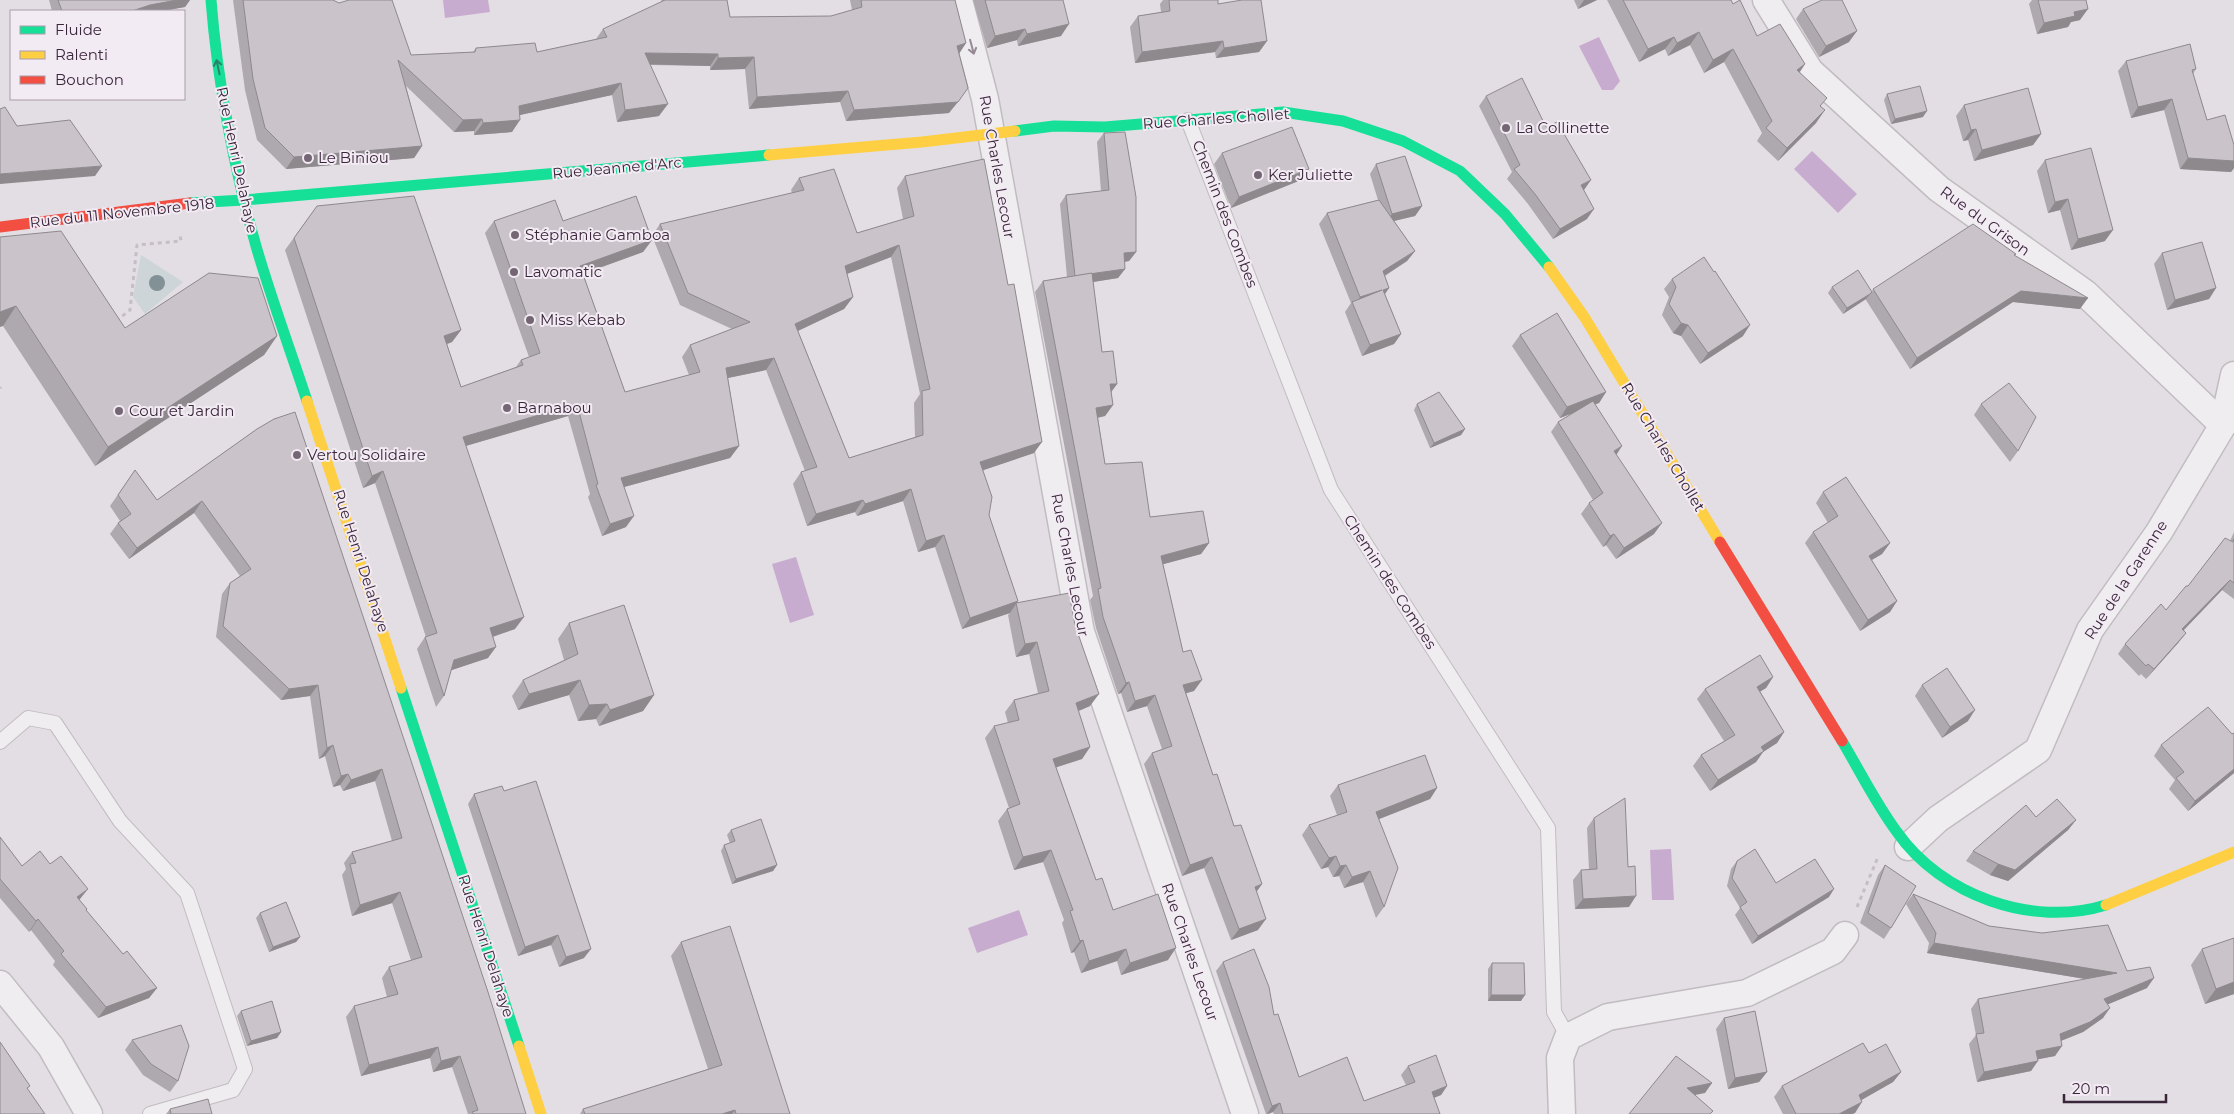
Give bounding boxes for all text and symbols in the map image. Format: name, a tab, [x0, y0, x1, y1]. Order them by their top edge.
legend	[10, 10, 185, 100]
text: Fluide	[55, 20, 102, 39]
one-way arrow	[967, 39, 977, 55]
text: Ralenti	[55, 45, 108, 64]
one-way arrow	[212, 59, 222, 75]
text: Bouchon	[55, 70, 124, 89]
street label: Rue Henri Delahaye	[213, 85, 262, 235]
street label: Rue Charles Lecour	[976, 94, 1019, 240]
street label: Rue Charles Chollet	[1142, 104, 1290, 133]
place label: La Collinette	[1516, 118, 1609, 137]
marker: La Collinette	[1500, 122, 1512, 134]
street label: Chemin des Combes	[1189, 137, 1262, 290]
place label: Le Biniou	[318, 148, 389, 167]
marker: Le Biniou	[302, 152, 314, 164]
street label: Rue Jeanne d'Arc	[551, 152, 683, 183]
place label: Ker Juliette	[1268, 165, 1353, 184]
marker: Ker Juliette	[1252, 169, 1264, 181]
street label: Rue du Grison	[1937, 182, 2034, 260]
street label: Rue du 11 Novembre 1918	[29, 193, 215, 232]
place label: Stéphanie Gamboa	[525, 225, 670, 244]
marker: Stéphanie Gamboa	[509, 229, 521, 241]
place label: Lavomatic	[524, 262, 602, 281]
marker: Lavomatic	[508, 266, 520, 278]
place label: Miss Kebab	[540, 310, 625, 329]
marker: Miss Kebab	[524, 314, 536, 326]
street label: Rue Charles Chollet	[1617, 379, 1709, 515]
place label: Barnabou	[517, 398, 592, 417]
place label: Cour et Jardin	[129, 401, 234, 420]
marker: Barnabou	[501, 402, 513, 414]
marker: Cour et Jardin	[113, 405, 125, 417]
place label: Vertou Solidaire	[307, 445, 426, 464]
marker: Vertou Solidaire	[291, 449, 303, 461]
street label: Rue Henri Delahaye	[329, 487, 394, 635]
street label: Rue Charles Lecour	[1047, 492, 1094, 638]
street label: Chemin des Combes	[1340, 511, 1441, 653]
street label: Rue de la Garenne	[2080, 516, 2171, 643]
street label: Rue Henri Delahaye	[454, 872, 519, 1020]
street label: Rue Charles Lecour	[1158, 880, 1223, 1024]
scale bar	[2064, 1072, 2166, 1104]
text: 20 m	[2072, 1079, 2110, 1098]

